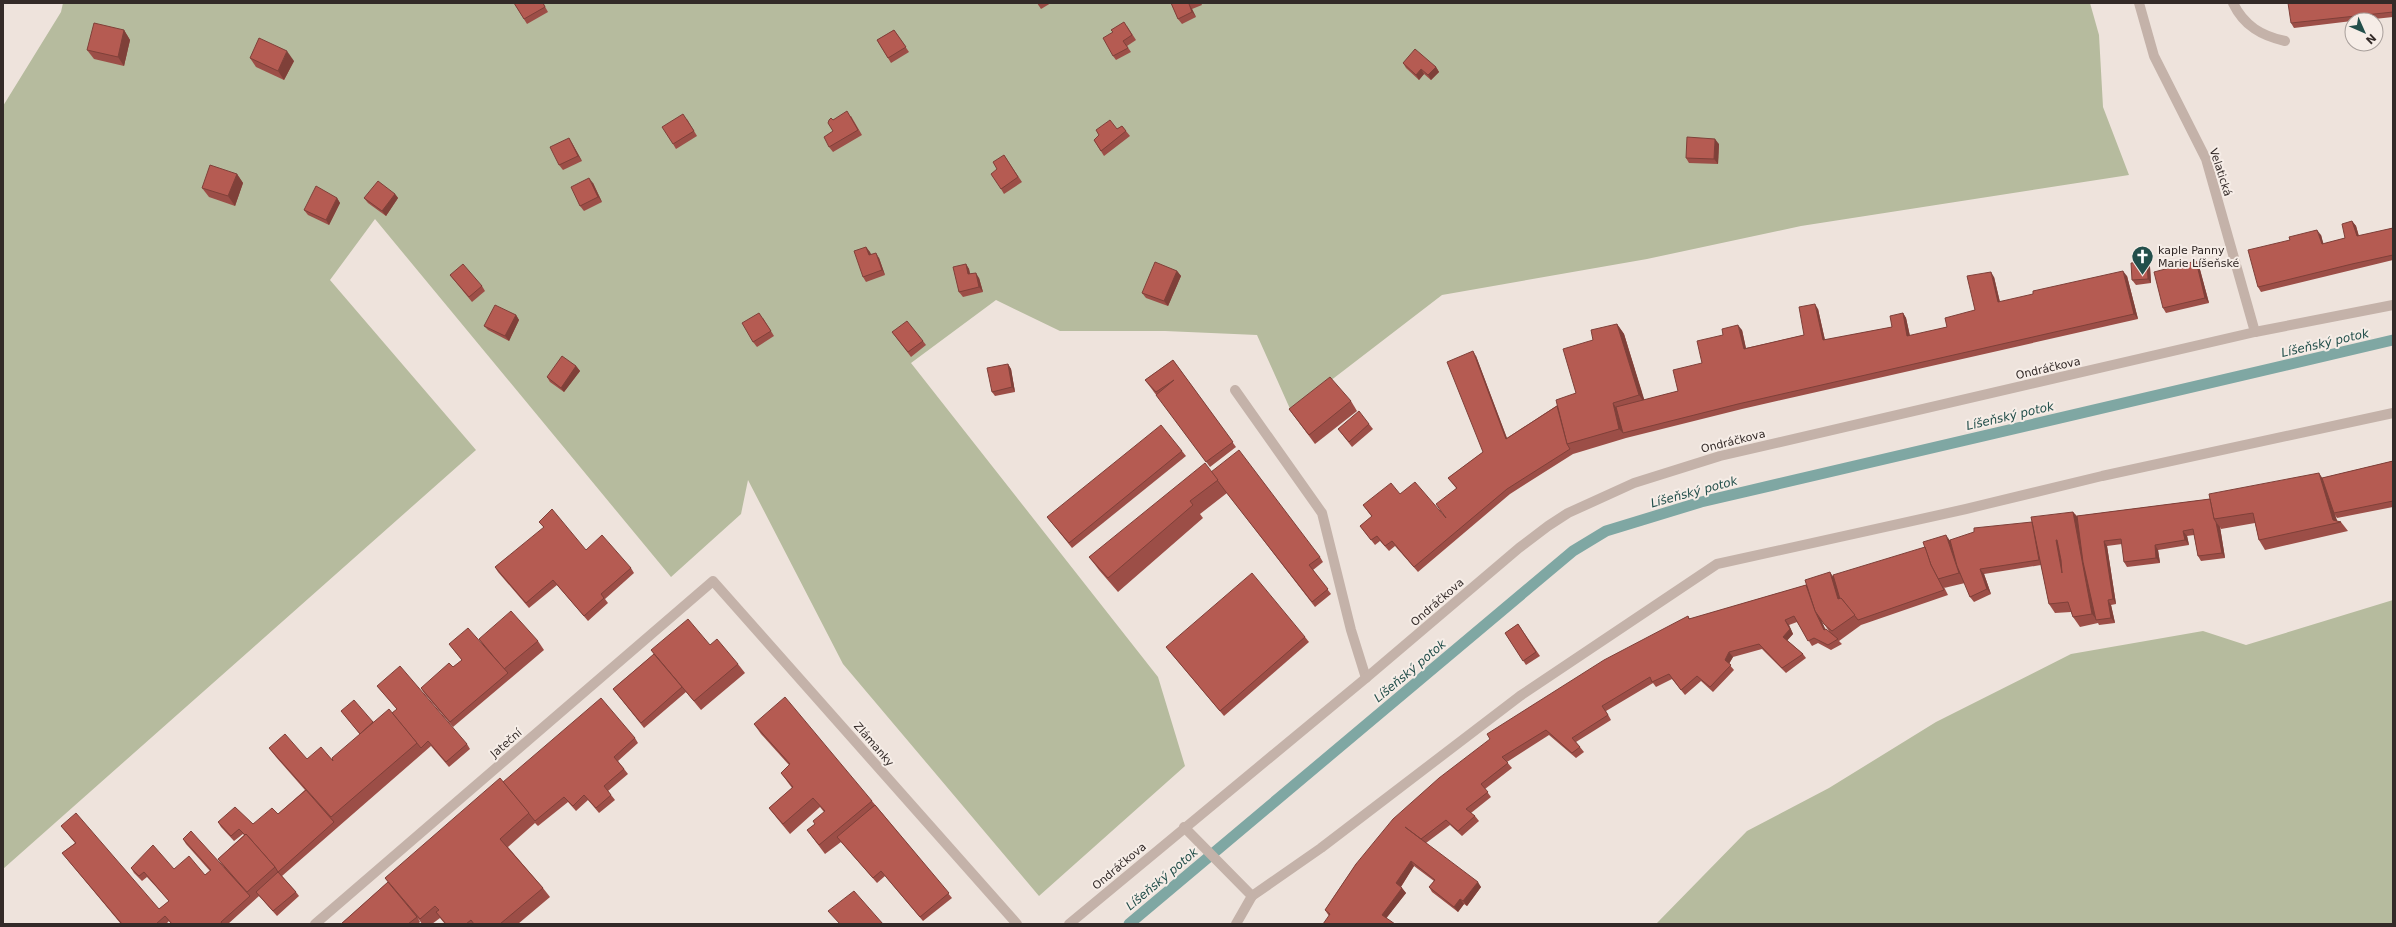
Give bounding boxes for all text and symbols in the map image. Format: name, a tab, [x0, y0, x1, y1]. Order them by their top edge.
north arrow	[2344, 12, 2384, 52]
text: N	[2363, 31, 2379, 47]
street label: Velatická	[2207, 147, 2234, 198]
church icon: kaple Panny Marie Líšeňské	[2130, 243, 2156, 276]
place label: kaple Panny Marie Líšeňské	[2158, 244, 2239, 270]
water label: Líšeňský potok	[2280, 326, 2371, 360]
street label: Ondráčkova	[2015, 355, 2082, 382]
water label: Líšeňský potok	[1965, 399, 2056, 433]
street label: Ondráčkova	[1700, 427, 1767, 456]
water label: Líšeňský potok	[1649, 473, 1740, 510]
street label: Ondráčkova	[1408, 576, 1466, 629]
water label: Líšeňský potok	[1371, 636, 1450, 705]
street label: Zlámanky	[851, 720, 897, 769]
street label: Jateční	[487, 726, 525, 761]
street label: Ondráčkova	[1090, 840, 1149, 893]
water label: Líšeňský potok	[1123, 844, 1202, 913]

